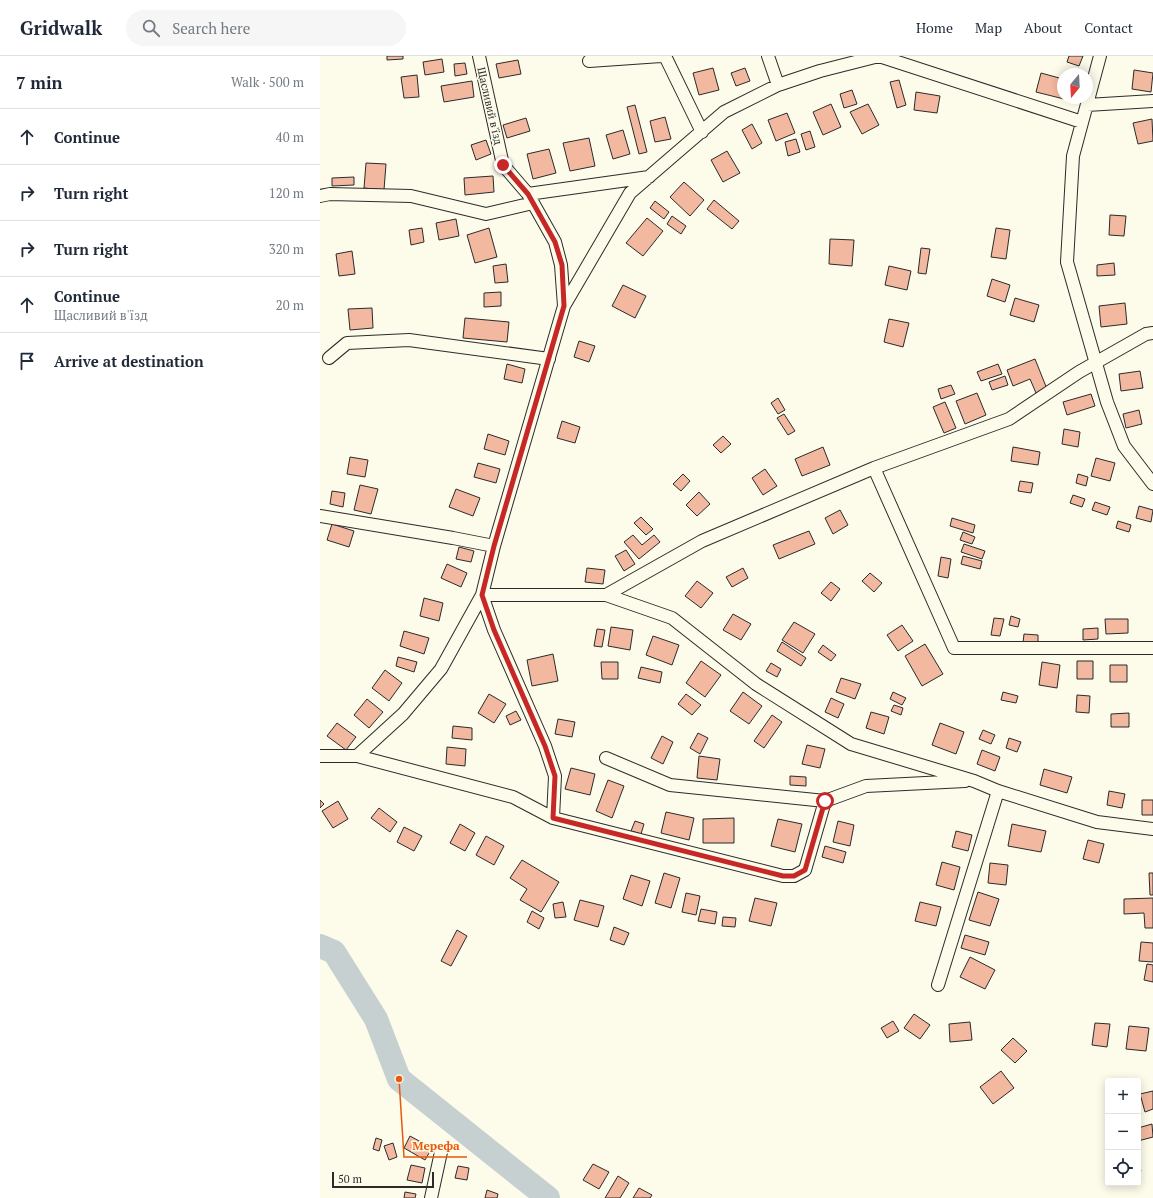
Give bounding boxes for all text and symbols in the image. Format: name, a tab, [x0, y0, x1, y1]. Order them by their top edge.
search box	[126, 10, 406, 46]
text: Gridwalk	[20, 15, 102, 40]
icon: search	[140, 17, 162, 39]
text: Search here	[172, 18, 250, 38]
text: Home	[916, 18, 953, 37]
text: Map	[975, 18, 1002, 37]
text: About	[1024, 18, 1062, 37]
text: Contact	[1084, 18, 1133, 37]
street label: Щасливий в'їзд	[474, 66, 506, 146]
north arrow	[1057, 68, 1093, 104]
text: 7 min	[16, 71, 63, 94]
text: Walk · 500 m	[231, 73, 304, 91]
icon: ahead	[16, 126, 38, 148]
text: Continue	[54, 127, 120, 147]
text: 40 m	[276, 128, 304, 146]
route end	[494, 156, 512, 174]
icon: right	[16, 182, 38, 204]
text: Turn right	[54, 183, 129, 203]
text: 120 m	[269, 184, 304, 202]
icon: right	[16, 238, 38, 260]
text: Turn right	[54, 239, 129, 259]
text: 320 m	[269, 240, 304, 258]
text: Continue	[54, 286, 120, 306]
icon: ahead	[16, 294, 38, 316]
text: 20 m	[276, 296, 304, 314]
text: Щасливий в'їзд	[54, 306, 148, 324]
icon: arrive	[16, 350, 38, 372]
text: Arrive at destination	[54, 351, 204, 371]
route start	[816, 792, 834, 810]
map controls	[1105, 1078, 1141, 1186]
button: +	[1105, 1078, 1141, 1114]
button: −	[1105, 1114, 1141, 1150]
callout: Мерефа	[404, 1133, 467, 1157]
text: Мерефа	[412, 1138, 460, 1153]
button: locate	[1105, 1150, 1141, 1186]
scale bar	[332, 1170, 434, 1189]
text: 50 m	[338, 1172, 362, 1186]

